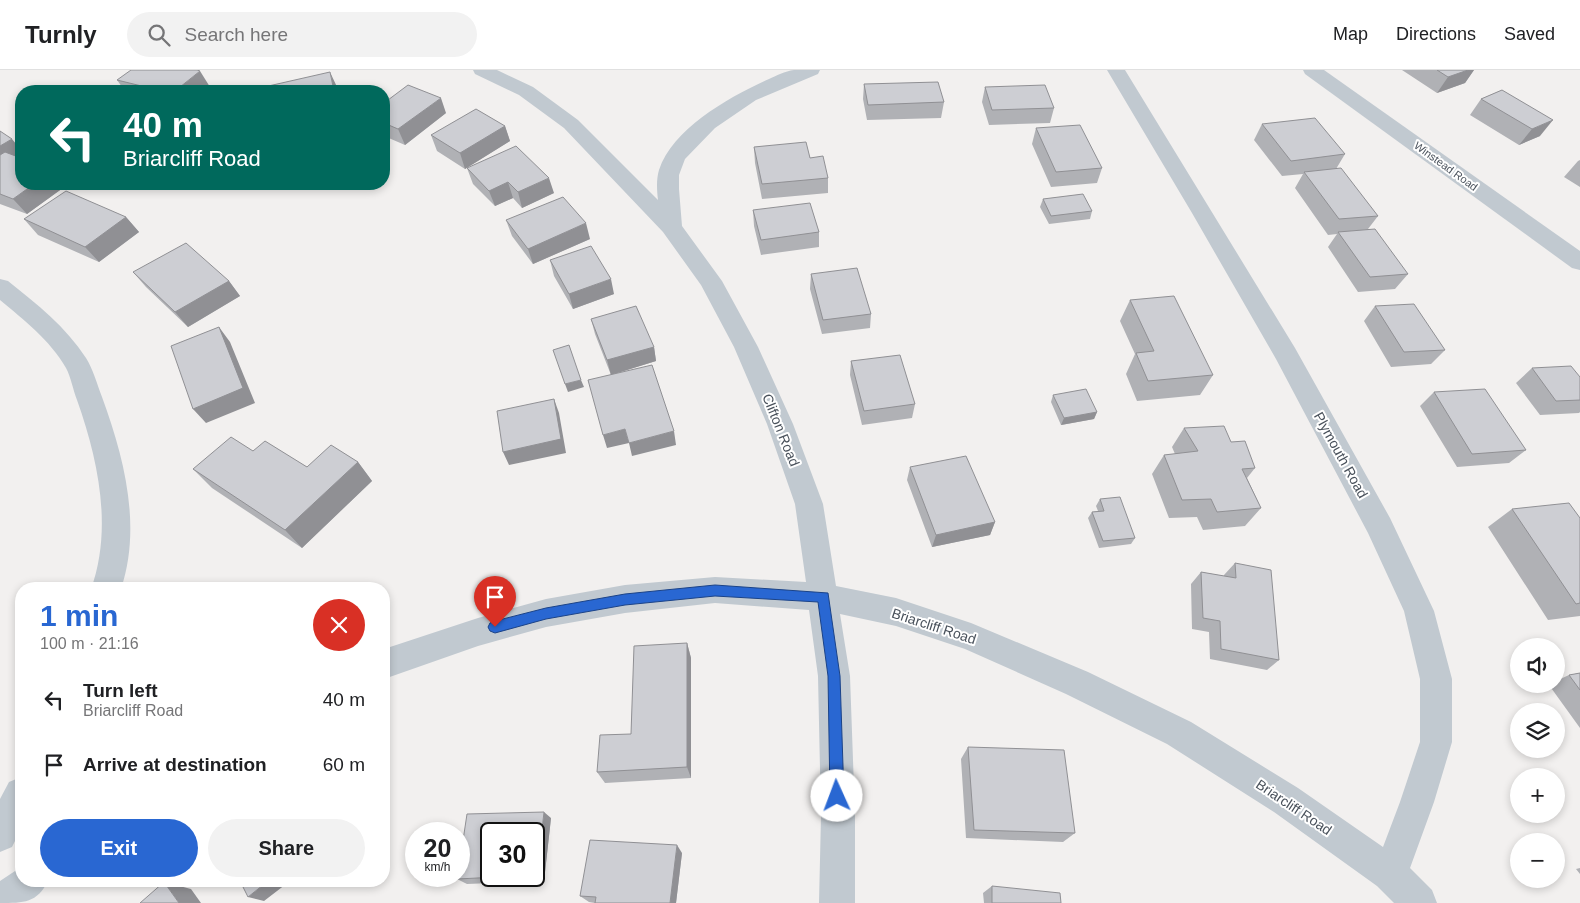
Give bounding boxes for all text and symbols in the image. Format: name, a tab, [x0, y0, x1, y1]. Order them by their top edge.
search box	[127, 12, 477, 57]
text: Turnly	[25, 21, 97, 48]
icon: search	[145, 21, 173, 49]
text: Search here	[185, 24, 288, 45]
text: Map	[1333, 24, 1368, 44]
text: Directions	[1396, 24, 1476, 44]
text: Saved	[1504, 24, 1555, 44]
icon: left	[40, 105, 105, 170]
text: 40 m	[123, 105, 203, 144]
street label: Winstead Road	[1412, 139, 1480, 193]
text: Briarcliff Road	[123, 146, 261, 171]
street label: Clifton Road	[759, 391, 803, 469]
street label: Plymouth Road	[1311, 409, 1371, 501]
pin	[474, 576, 516, 627]
icon: arrive	[481, 583, 509, 611]
text: 1 min	[40, 599, 118, 632]
button: close	[313, 599, 365, 651]
street label: Briarcliff Road	[890, 605, 978, 647]
text: 100 m · 21:16	[40, 635, 139, 652]
map controls	[1510, 638, 1565, 888]
button: sound	[1510, 638, 1565, 693]
text: Turn left	[83, 680, 158, 701]
icon: left	[40, 686, 68, 714]
text: 40 m	[323, 689, 365, 710]
text: Briarcliff Road	[83, 702, 183, 719]
button: layers	[1510, 703, 1565, 758]
icon: arrive	[40, 751, 68, 779]
text: Arrive at destination	[83, 754, 267, 775]
text: 60 m	[323, 754, 365, 775]
button: +	[1510, 768, 1565, 823]
position arrow	[810, 769, 862, 821]
street label: Briarcliff Road	[1253, 776, 1335, 838]
button: Exit	[40, 819, 198, 877]
button: Share	[208, 819, 365, 877]
speed limit sign: 30	[480, 822, 545, 887]
button: −	[1510, 833, 1565, 888]
text: 20	[424, 834, 451, 862]
text: km/h	[424, 860, 451, 874]

